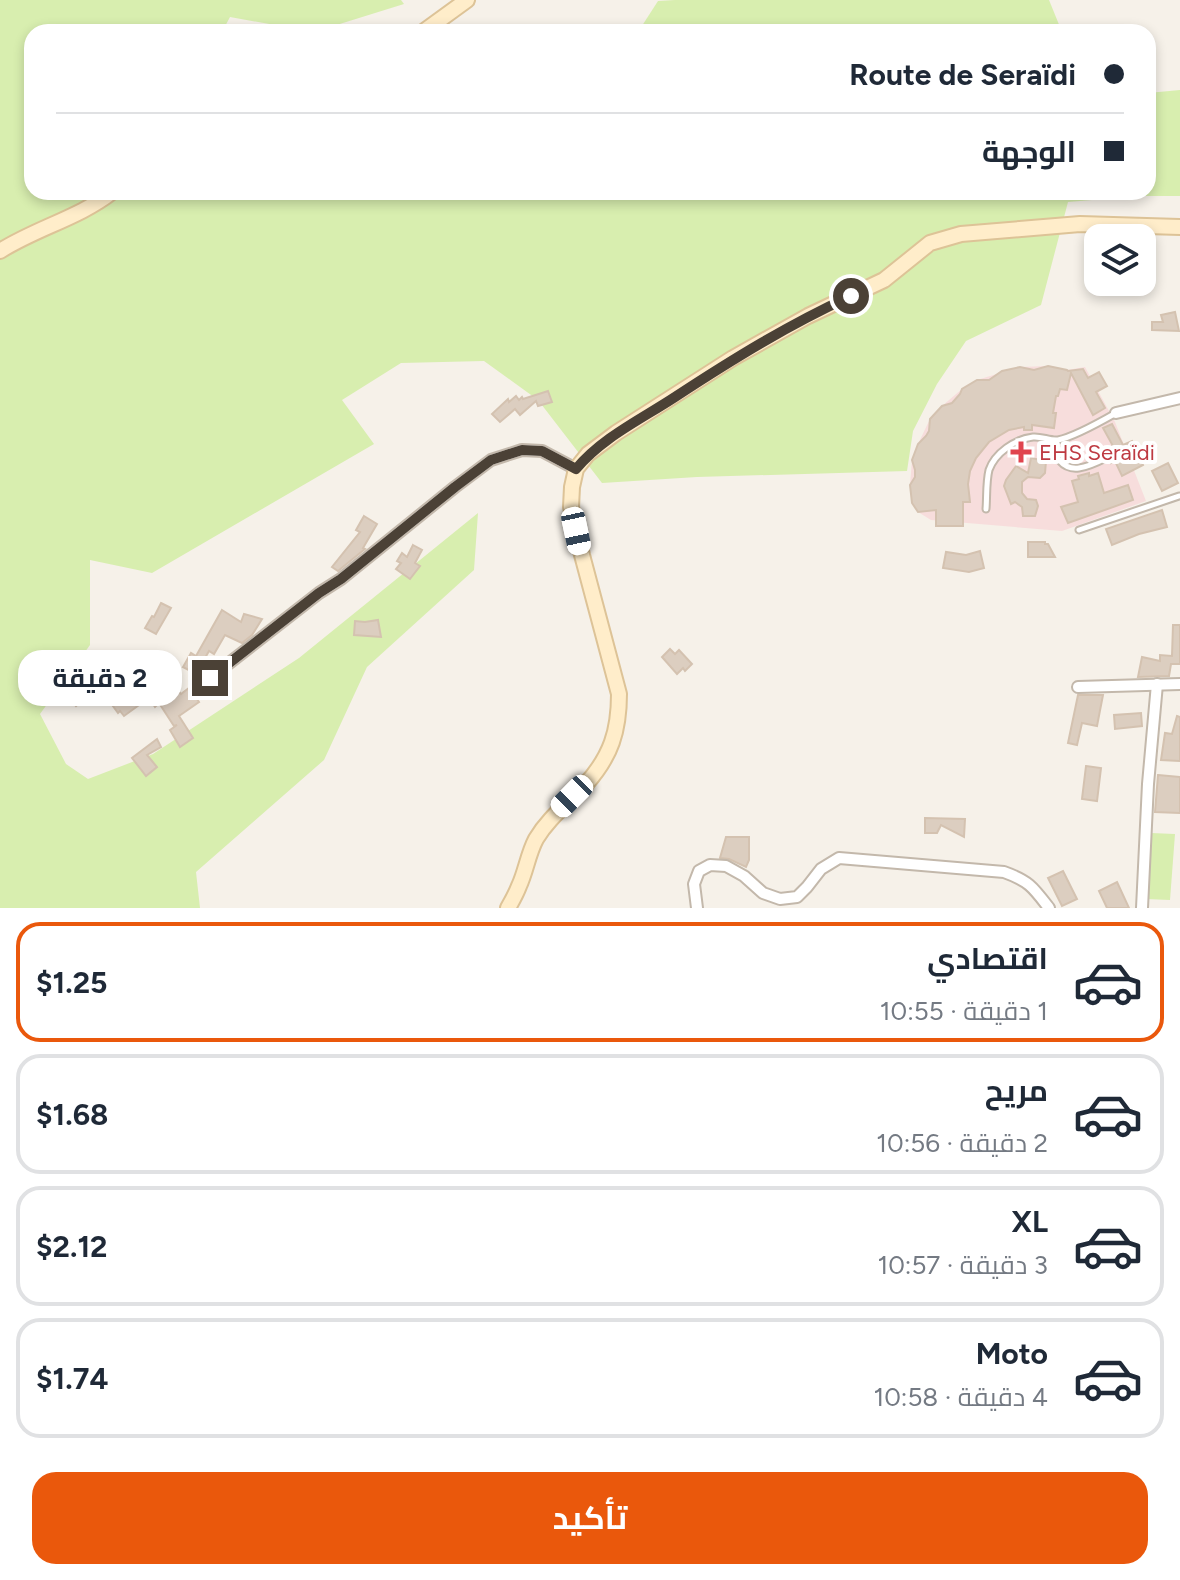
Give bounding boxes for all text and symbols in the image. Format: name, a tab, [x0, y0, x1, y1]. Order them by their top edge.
text: Route de Seraïdi	[849, 56, 1076, 93]
text: الوجهة	[982, 133, 1076, 170]
map controls	[1084, 224, 1156, 296]
button: layers	[1084, 224, 1156, 296]
route start	[833, 278, 869, 314]
place label: EHS Seraïdi	[1039, 439, 1155, 466]
marker: EHS Seraïdi	[1010, 441, 1032, 463]
car	[559, 505, 593, 557]
callout: 2 دقيقة	[18, 650, 182, 706]
route end	[192, 660, 228, 696]
text: 2 دقيقة	[53, 662, 147, 694]
car	[547, 771, 597, 821]
text: اقتصادي	[927, 940, 1048, 977]
icon: car	[1072, 946, 1144, 1018]
text: $1.25	[36, 964, 108, 1001]
text: 1 دقيقة · 10:55	[880, 995, 1048, 1027]
text: مريح	[985, 1072, 1048, 1109]
icon: car	[1072, 1078, 1144, 1150]
text: $1.68	[36, 1096, 108, 1133]
text: 2 دقيقة · 10:56	[876, 1127, 1048, 1159]
text: XL	[1012, 1203, 1048, 1240]
icon: car	[1072, 1210, 1144, 1282]
text: $2.12	[36, 1228, 107, 1265]
text: 3 دقيقة · 10:57	[877, 1249, 1048, 1281]
text: Moto	[976, 1335, 1048, 1372]
icon: car	[1072, 1342, 1144, 1414]
text: $1.74	[36, 1360, 108, 1397]
text: 4 دقيقة · 10:58	[873, 1381, 1048, 1413]
button: تأكيد	[32, 1472, 1148, 1564]

